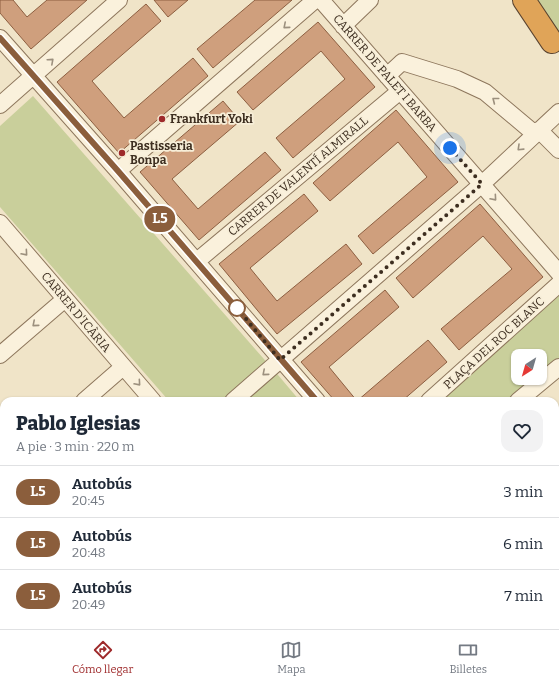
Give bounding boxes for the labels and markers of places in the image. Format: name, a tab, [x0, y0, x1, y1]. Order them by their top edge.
place label: Frankfurt Yoki	[170, 112, 253, 126]
marker: Frankfurt Yoki	[157, 114, 167, 124]
place label: Pastisseria Bonpa	[130, 139, 193, 167]
marker: Pastisseria Bonpa	[117, 148, 127, 158]
unlabelled marker	[228, 299, 246, 317]

